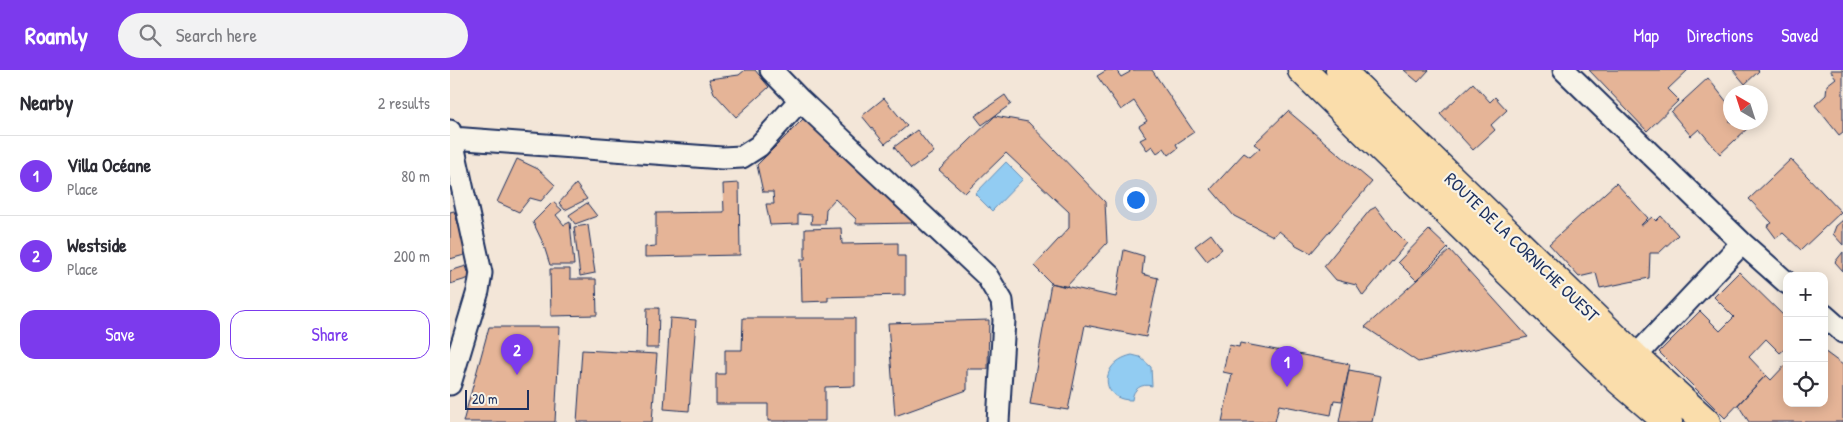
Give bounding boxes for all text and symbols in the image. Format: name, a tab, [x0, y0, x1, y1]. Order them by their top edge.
search box	[118, 13, 468, 58]
text: Roamly	[25, 19, 88, 51]
icon: search	[136, 21, 164, 49]
text: Search here	[176, 22, 257, 48]
text: Map	[1634, 23, 1659, 48]
text: Directions	[1687, 23, 1753, 48]
text: Saved	[1781, 23, 1818, 48]
north arrow	[1723, 85, 1768, 130]
text: Nearby	[20, 88, 73, 117]
text: 2 results	[378, 92, 430, 114]
text: Villa Océane	[67, 152, 151, 178]
text: 1	[33, 165, 39, 187]
text: 80 m	[401, 165, 430, 187]
street label: ROUTE DE LA CORNICHE OUEST	[1439, 167, 1605, 328]
text: Place	[67, 178, 98, 200]
your location	[1123, 187, 1149, 213]
text: Westside	[67, 232, 127, 258]
text: 2	[32, 245, 40, 267]
text: 200 m	[394, 245, 430, 267]
text: Place	[67, 258, 98, 280]
map controls	[1783, 272, 1828, 407]
button: +	[1783, 272, 1828, 317]
button: Save	[20, 310, 220, 359]
button: Share	[230, 310, 430, 359]
button: −	[1783, 317, 1828, 362]
pin: 2	[501, 334, 533, 375]
pin: 1	[1271, 346, 1303, 387]
button: locate	[1783, 362, 1828, 407]
scale bar	[465, 387, 529, 410]
text: 20 m	[472, 389, 498, 408]

